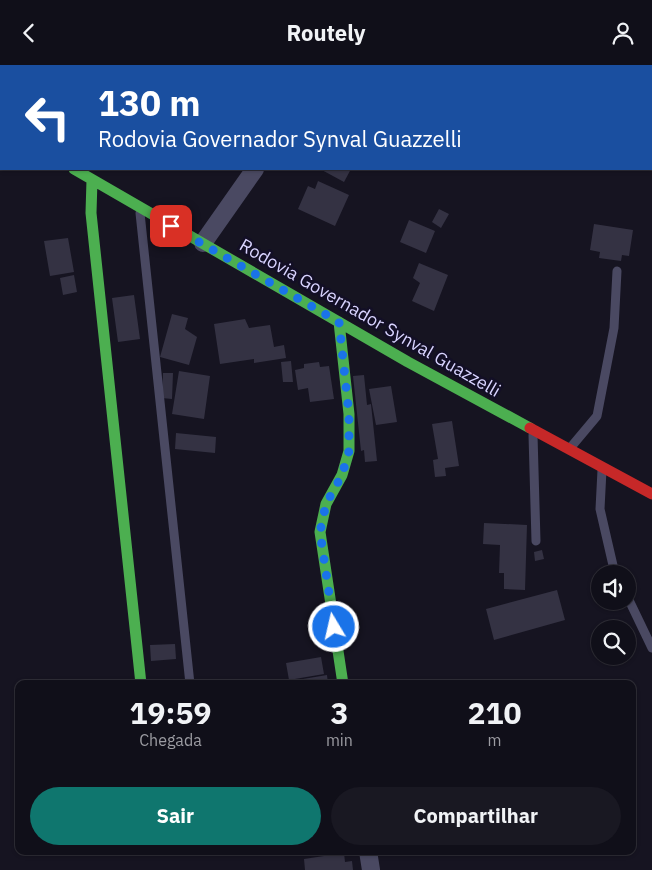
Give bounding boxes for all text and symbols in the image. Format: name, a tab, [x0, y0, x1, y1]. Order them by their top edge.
text: Routely	[286, 18, 366, 47]
icon: back	[15, 19, 43, 47]
icon: person	[609, 19, 637, 47]
text: 130 m	[98, 80, 201, 126]
icon: left	[15, 85, 80, 150]
text: Rodovia Governador Synval Guazzelli	[98, 124, 462, 153]
pin	[150, 205, 192, 247]
icon: arrive	[157, 212, 185, 240]
street label: Rodovia Governador Synval Guazzelli	[236, 233, 505, 402]
map controls	[591, 565, 636, 665]
button: sound	[591, 565, 636, 610]
position arrow	[307, 600, 359, 652]
button: search	[591, 620, 636, 665]
text: 19:59	[130, 693, 211, 732]
text: 3	[330, 693, 348, 732]
text: 210	[467, 693, 521, 732]
text: Chegada	[139, 730, 202, 750]
text: min	[326, 730, 353, 750]
text: m	[487, 730, 501, 750]
button: Sair	[30, 787, 321, 845]
button: Compartilhar	[331, 787, 621, 845]

